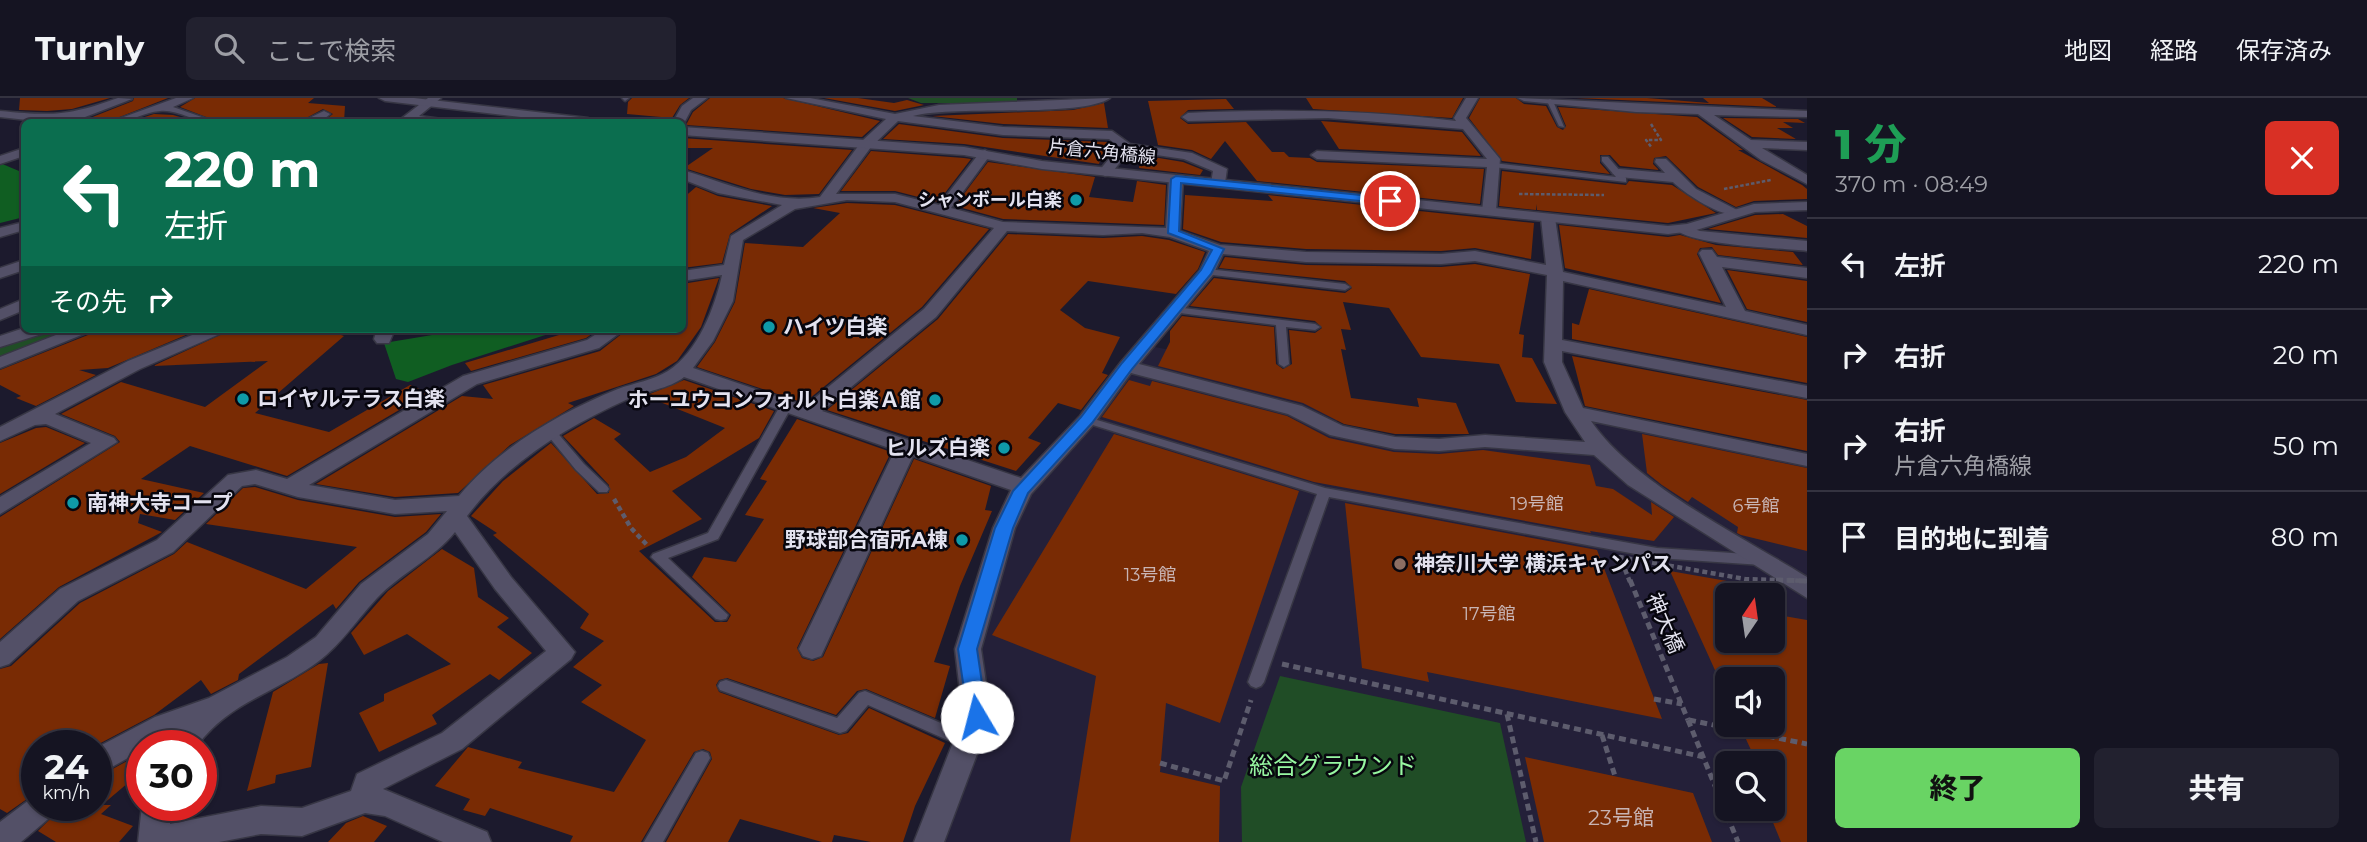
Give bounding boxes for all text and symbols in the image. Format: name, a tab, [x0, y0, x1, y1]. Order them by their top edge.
search box	[186, 17, 676, 80]
text: Turnly	[35, 28, 144, 68]
icon: search	[210, 29, 248, 67]
text: ここで検索	[266, 35, 396, 67]
text: 地図	[2064, 36, 2112, 65]
text: 経路	[2150, 36, 2198, 65]
text: 保存済み	[2236, 36, 2332, 65]
text: 1 分	[1835, 118, 1906, 170]
button: close	[2265, 121, 2339, 195]
street label: 片倉六角橋線	[1047, 135, 1157, 169]
text: 220 m	[164, 140, 320, 199]
icon: left	[49, 147, 140, 238]
text: 370 m · 08:49	[1835, 170, 1988, 198]
pin	[1360, 171, 1420, 231]
icon: arrive	[1371, 182, 1409, 220]
place label: シャンボール白楽	[918, 189, 1062, 211]
marker: シャンボール白楽	[1068, 192, 1084, 208]
text: 左折	[164, 206, 228, 245]
icon: left	[1835, 245, 1873, 283]
text: 220 m	[2258, 248, 2339, 280]
text: 左折	[1894, 250, 1946, 282]
icon: right	[141, 280, 179, 318]
text: その先	[49, 286, 127, 318]
place label: ハイツ白楽	[783, 314, 888, 339]
marker: ハイツ白楽	[761, 319, 777, 335]
icon: right	[1835, 336, 1873, 374]
text: 20 m	[2273, 339, 2339, 371]
text: 右折	[1894, 341, 1946, 373]
place label: ロイヤルテラス白楽	[257, 386, 445, 411]
place label: ホーユウコンフォルト白楽Ａ館	[628, 387, 921, 412]
marker: ロイヤルテラス白楽	[235, 391, 251, 407]
marker: ホーユウコンフォルト白楽Ａ館	[927, 392, 943, 408]
text: 右折	[1894, 415, 1946, 447]
icon: right	[1835, 427, 1873, 465]
text: 50 m	[2273, 430, 2339, 462]
place label: ヒルズ白楽	[885, 435, 990, 460]
marker: ヒルズ白楽	[996, 440, 1012, 456]
text: 片倉六角橋線	[1894, 452, 2032, 480]
place label: 南神大寺コープ	[87, 490, 233, 515]
house number: 19号館	[1510, 493, 1564, 515]
marker: 南神大寺コープ	[65, 495, 81, 511]
house number: 6号館	[1733, 495, 1779, 517]
icon: arrive	[1835, 518, 1873, 556]
text: 80 m	[2271, 521, 2339, 553]
text: 目的地に到着	[1894, 523, 2050, 555]
place label: 野球部合宿所A棟	[785, 527, 948, 552]
marker: 野球部合宿所A棟	[954, 532, 970, 548]
place label: 神奈川大学 横浜キャンパス	[1414, 551, 1672, 576]
marker: 神奈川大学 横浜キャンパス	[1392, 556, 1408, 572]
house number: 13号館	[1124, 564, 1176, 586]
north arrow	[1715, 583, 1785, 653]
map controls	[1715, 583, 1785, 821]
street label: 神大橋	[1642, 589, 1689, 657]
house number: 17号館	[1462, 603, 1516, 625]
button: sound	[1715, 667, 1785, 737]
position arrow	[940, 680, 1014, 754]
speed limit sign: 30	[126, 730, 217, 821]
text: 24	[44, 745, 89, 788]
button: 終了	[1835, 748, 2080, 828]
button: 共有	[2094, 748, 2339, 828]
park label: 総合グラウンド	[1249, 751, 1417, 780]
button: search	[1715, 751, 1785, 821]
text: km/h	[42, 782, 91, 804]
house number: 23号館	[1588, 805, 1654, 830]

